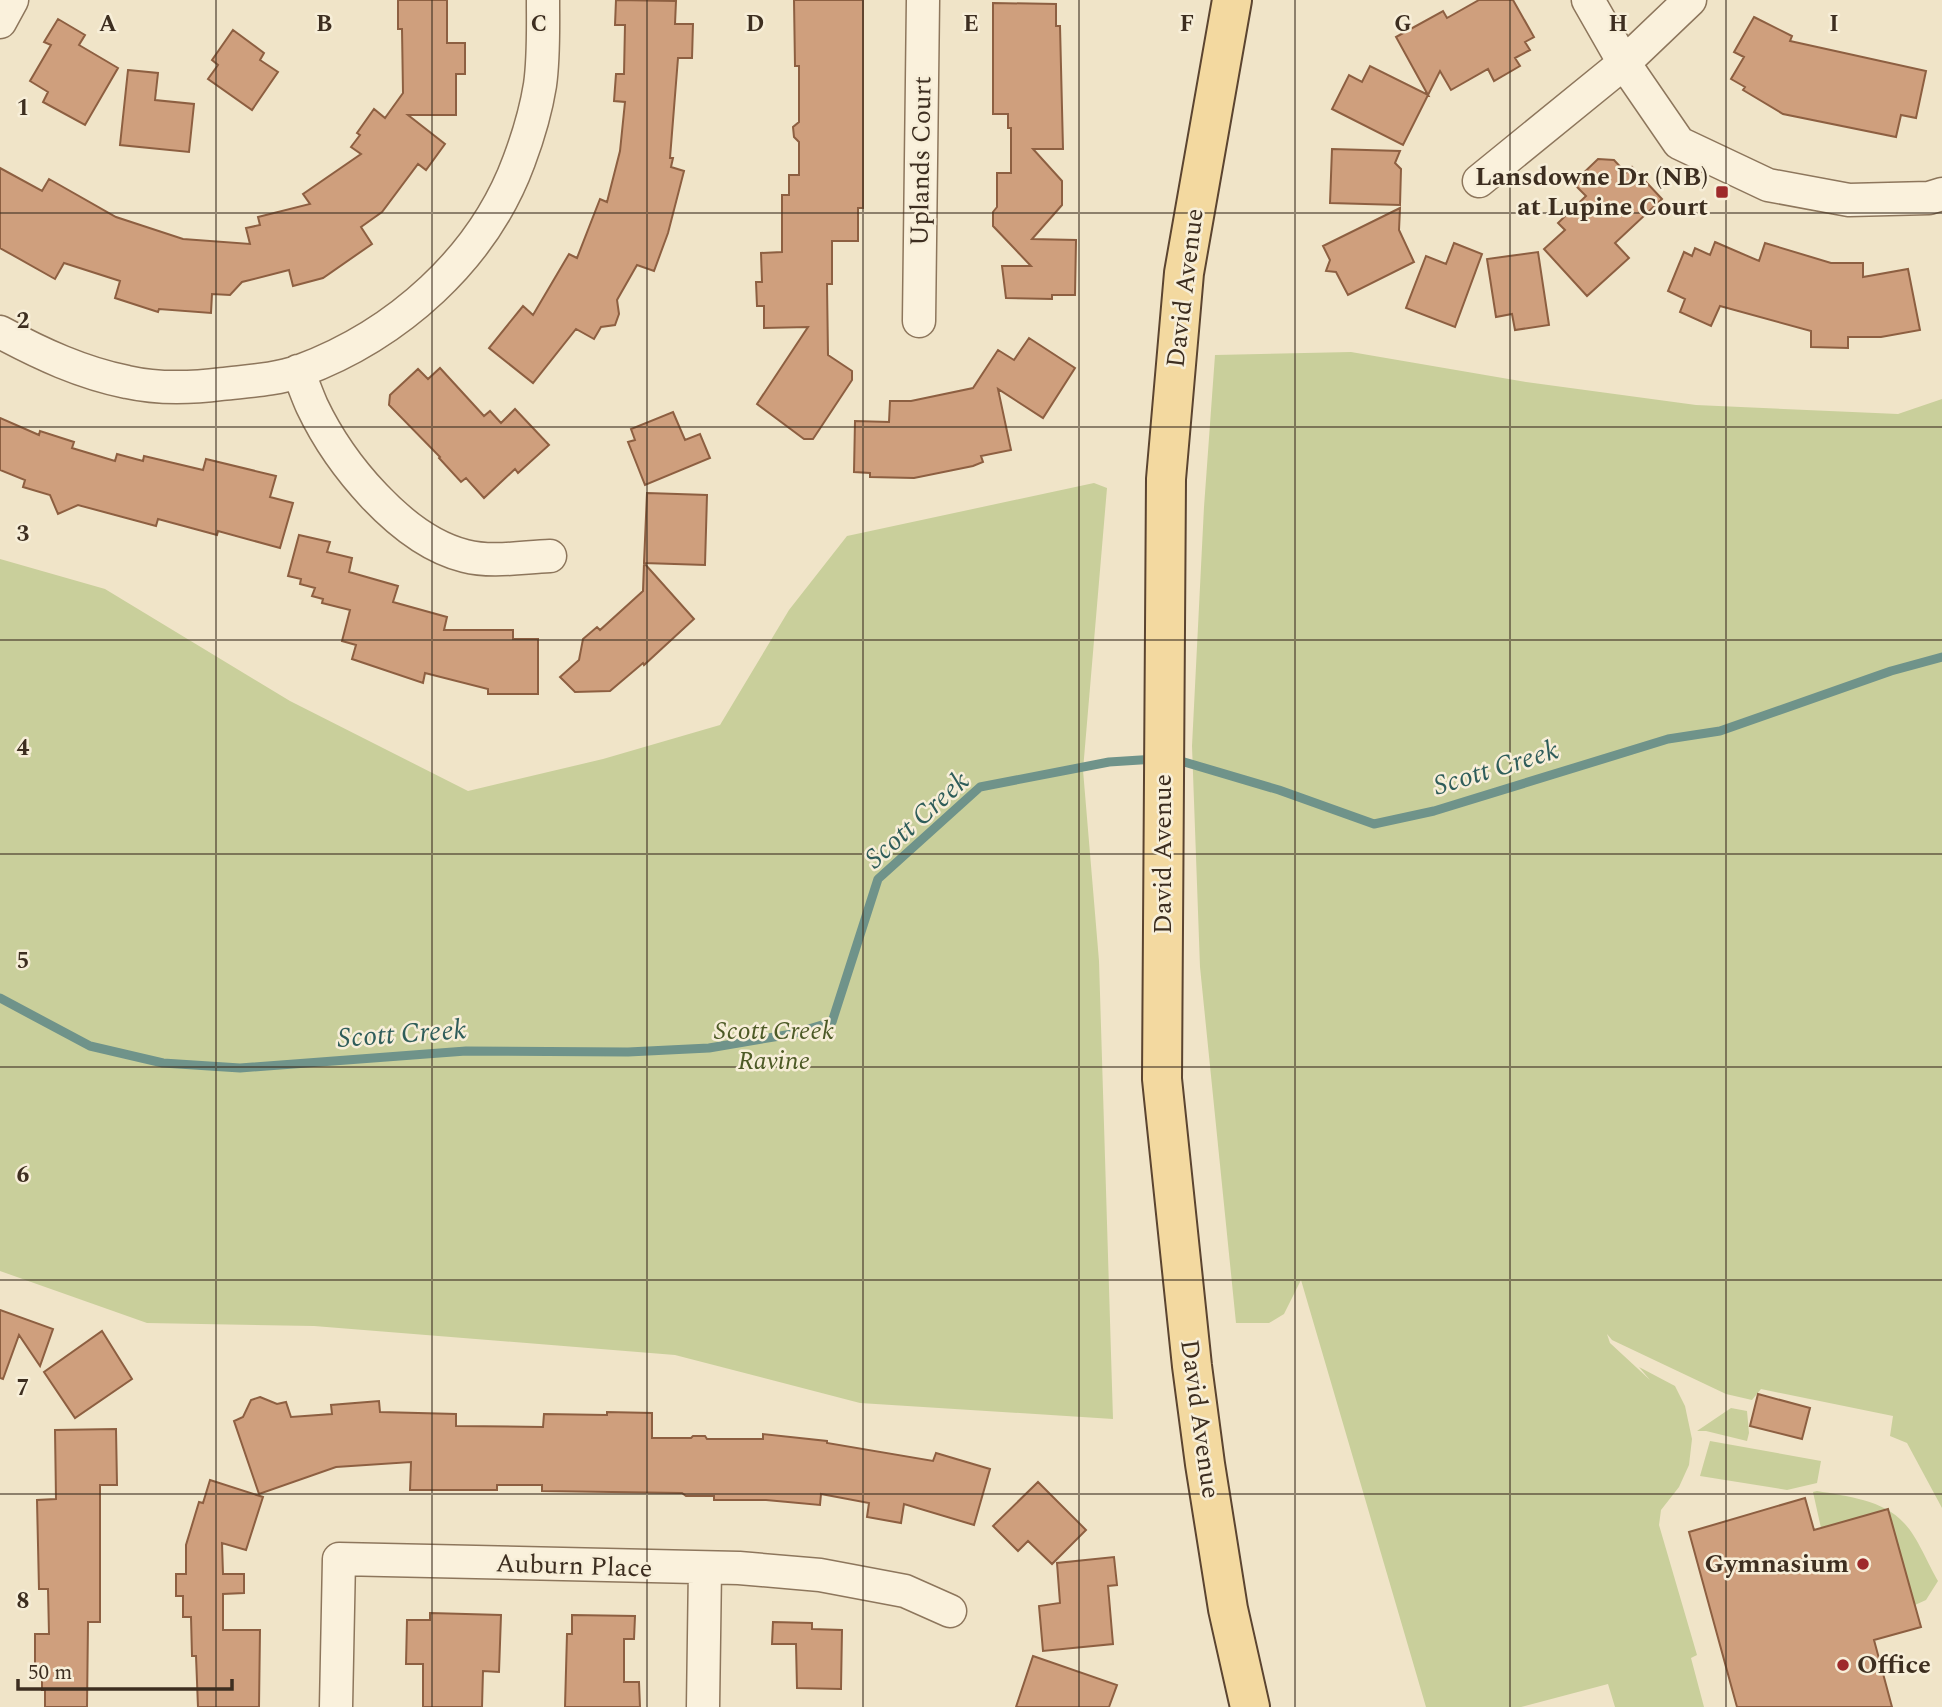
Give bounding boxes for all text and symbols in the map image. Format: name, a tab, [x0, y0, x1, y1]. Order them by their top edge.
text: A	[99, 7, 117, 42]
text: B	[316, 7, 332, 42]
text: C	[531, 7, 547, 42]
text: D	[746, 7, 764, 42]
text: E	[963, 7, 979, 42]
text: F	[1180, 7, 1194, 42]
text: G	[1394, 7, 1412, 42]
text: H	[1608, 7, 1628, 42]
text: I	[1829, 7, 1839, 42]
street label: Uplands Court	[900, 76, 942, 246]
text: 1	[17, 91, 29, 126]
place label: Lansdowne Dr (NB) at Lupine Court	[1475, 157, 1708, 227]
marker: Lansdowne Dr (NB) at Lupine Court	[1714, 184, 1730, 200]
street label: David Avenue	[1155, 206, 1215, 370]
text: 2	[17, 304, 30, 339]
text: 3	[17, 517, 30, 552]
water label: Scott Creek	[1428, 729, 1564, 807]
text: 4	[17, 731, 30, 766]
water label: Scott Creek	[855, 761, 979, 879]
street label: David Avenue	[1143, 774, 1183, 934]
text: 5	[17, 944, 29, 979]
water label: Scott Creek	[336, 1008, 468, 1060]
park label: Scott Creek Ravine	[714, 1011, 834, 1081]
text: 6	[17, 1158, 30, 1193]
street label: David Avenue	[1169, 1337, 1231, 1501]
text: 7	[17, 1371, 29, 1406]
street label: Auburn Place	[495, 1543, 653, 1589]
place label: Gymnasium	[1705, 1544, 1849, 1584]
marker: Gymnasium	[1855, 1556, 1871, 1572]
text: 8	[17, 1584, 29, 1619]
place label: Office	[1857, 1645, 1931, 1685]
scale bar	[18, 1648, 231, 1692]
text: 50 m	[28, 1657, 72, 1689]
marker: Office	[1835, 1657, 1851, 1673]

